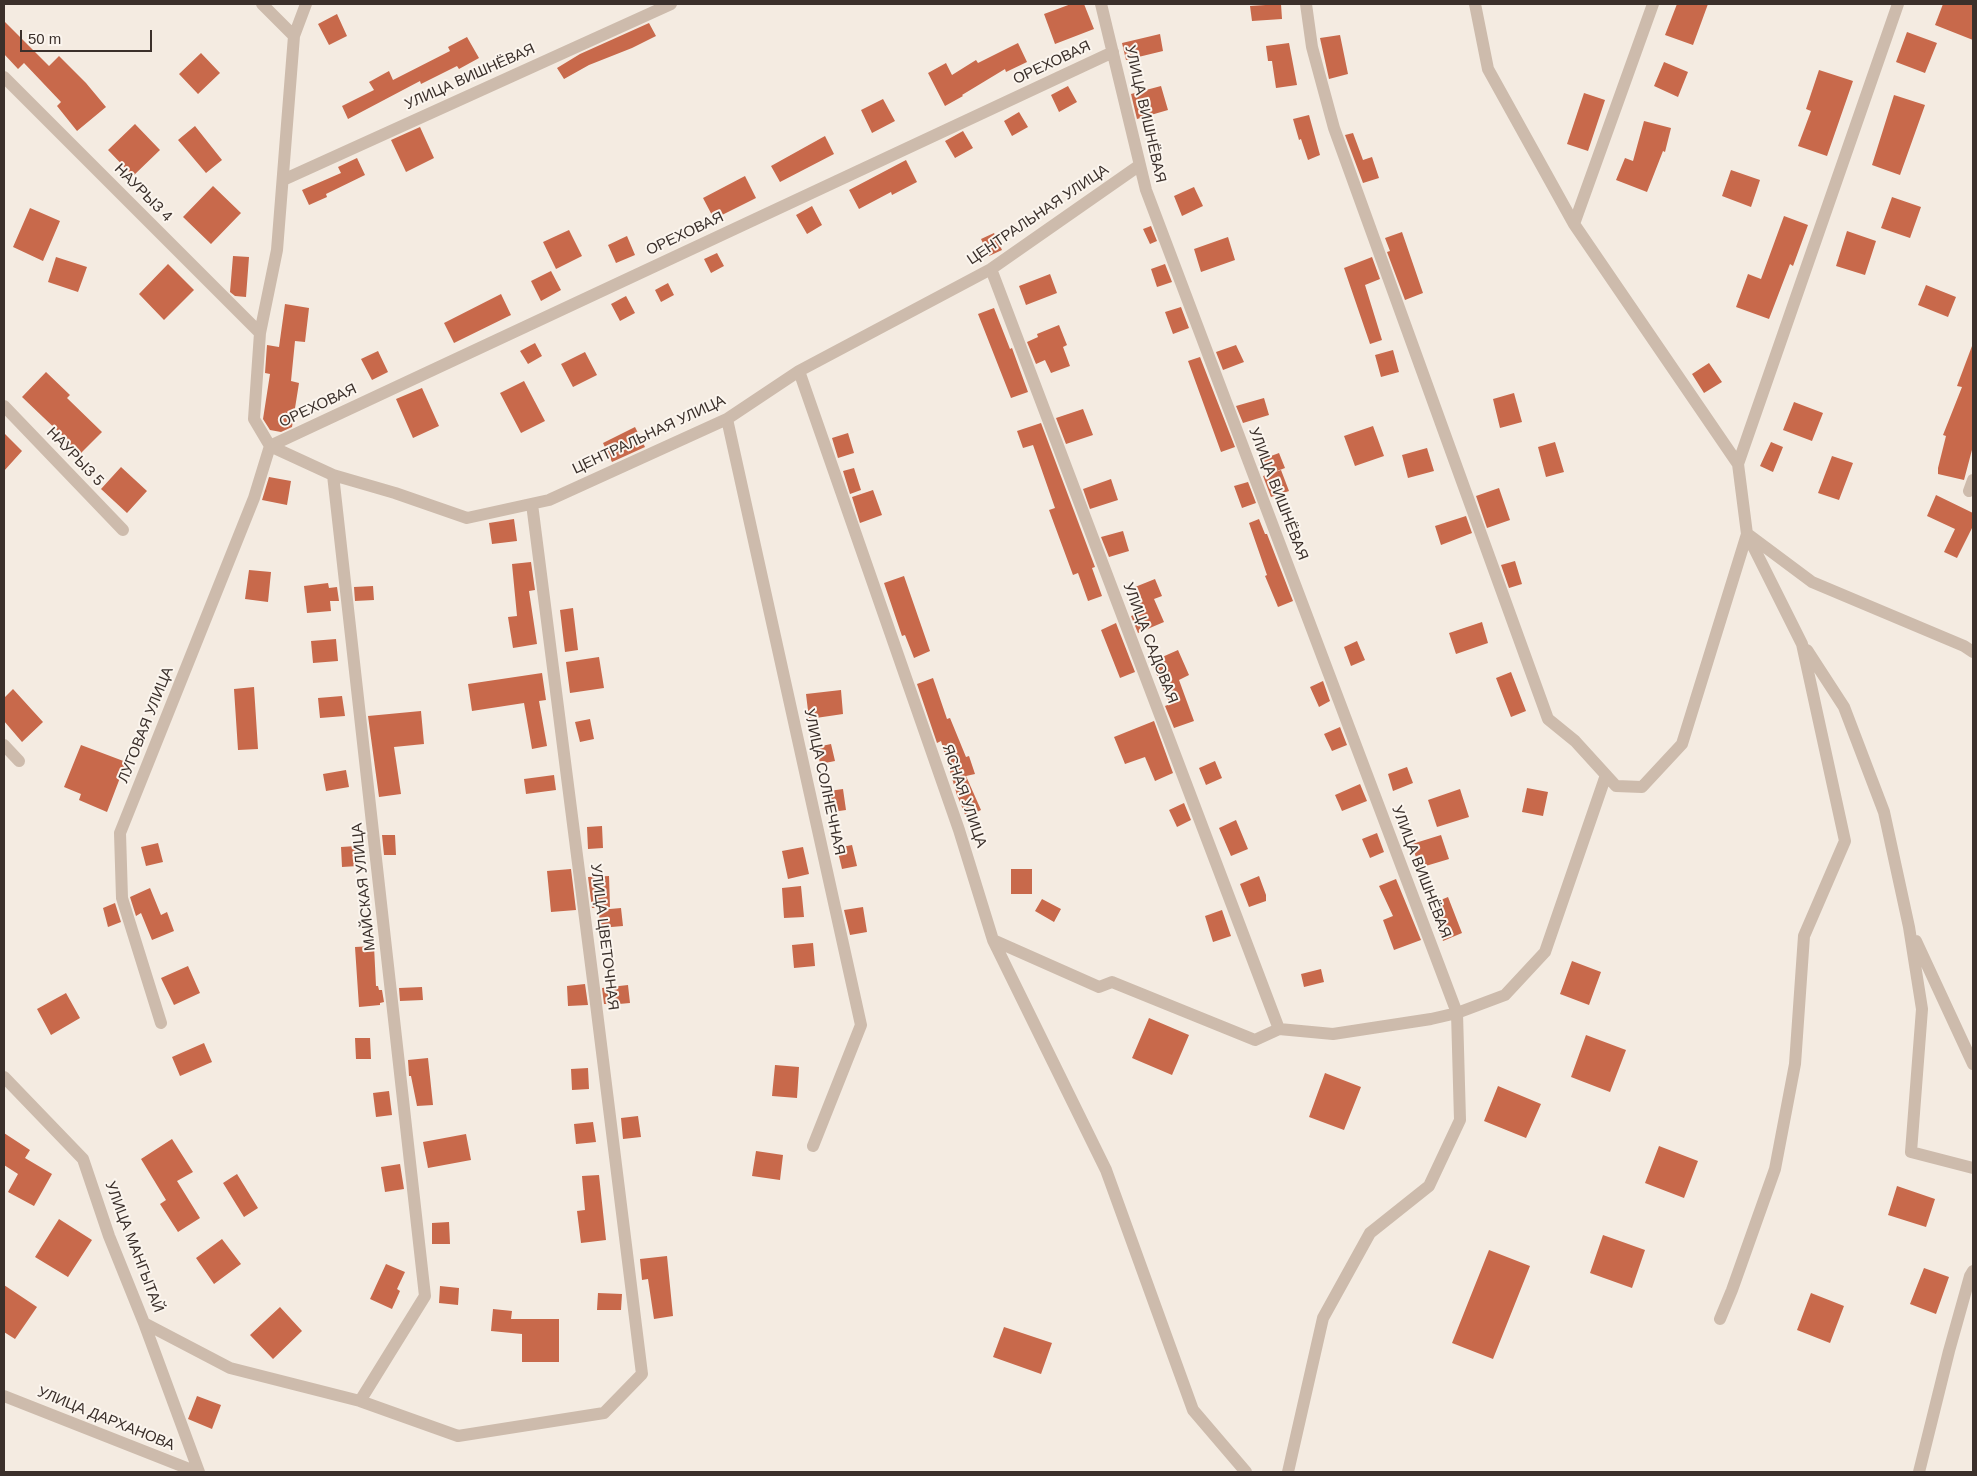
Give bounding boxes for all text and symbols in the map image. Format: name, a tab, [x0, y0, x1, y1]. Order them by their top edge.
scale bar	[22, 20, 155, 52]
text: 50 m	[28, 30, 61, 47]
street label: ОРЕХОВАЯ	[1010, 37, 1094, 89]
street label: УЛИЦА ВИШНЁВАЯ	[402, 40, 538, 114]
street label: УЛИЦА ВИШНЁВАЯ	[1120, 43, 1170, 185]
street label: НАУРЫЗ 4	[110, 160, 176, 226]
street label: ЦЕНТРАЛЬНАЯ УЛИЦА	[964, 161, 1112, 269]
street label: ОРЕХОВАЯ	[643, 208, 727, 260]
street label: ОРЕХОВАЯ	[276, 380, 360, 432]
street label: ЦЕНТРАЛЬНАЯ УЛИЦА	[570, 392, 728, 478]
street label: НАУРЫЗ 5	[43, 424, 107, 490]
street label: УЛИЦА ВИШНЁВАЯ	[1244, 425, 1312, 563]
street label: УЛИЦА САДОВАЯ	[1119, 580, 1181, 706]
street label: ЛУГОВАЯ УЛИЦА	[115, 664, 177, 786]
street label: УЛИЦА СОЛНЕЧНАЯ	[800, 707, 848, 857]
street label: ЯСНАЯ УЛИЦА	[938, 742, 990, 850]
street label: УЛИЦА ВИШНЁВАЯ	[1387, 803, 1455, 941]
street label: МАЙСКАЯ УЛИЦА	[348, 822, 380, 952]
street label: УЛИЦА ЦВЕТОЧНАЯ	[586, 863, 622, 1011]
street label: УЛИЦА МАНГЫТАЙ	[101, 1179, 167, 1315]
street label: УЛИЦА ДАРХАНОВА	[35, 1383, 177, 1455]

